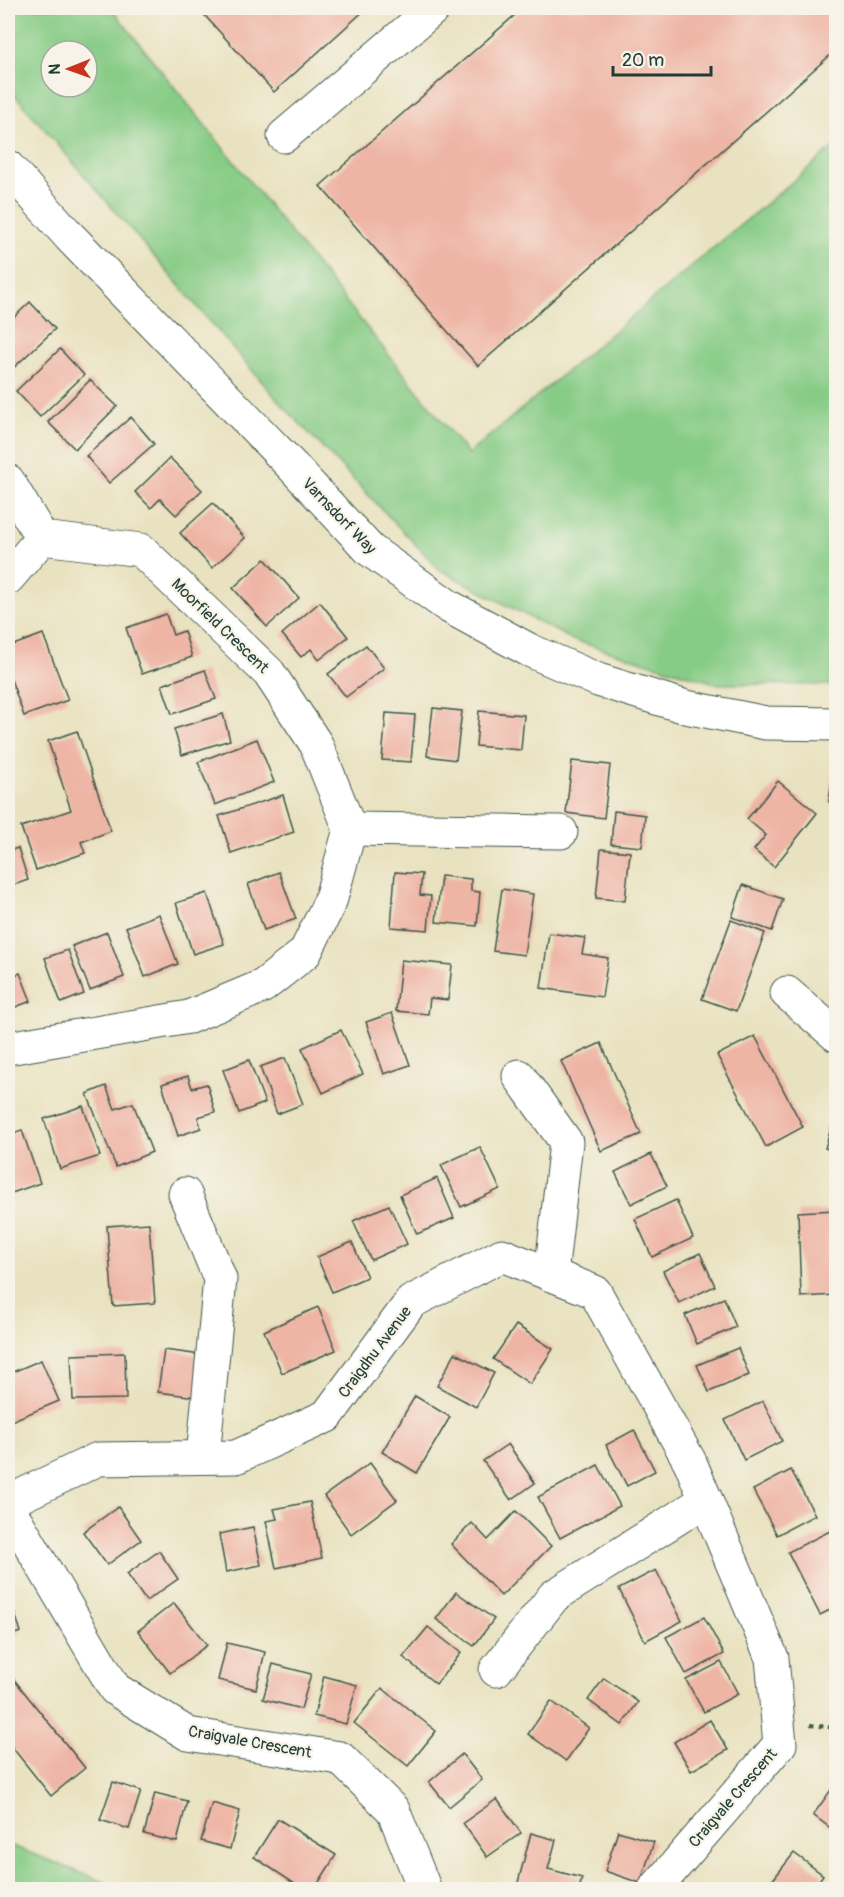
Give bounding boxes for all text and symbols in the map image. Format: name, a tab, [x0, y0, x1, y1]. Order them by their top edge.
north arrow	[39, 39, 99, 99]
scale bar	[613, 39, 710, 77]
text: 20 m	[622, 49, 664, 72]
text: N	[45, 63, 65, 75]
street label: Varnsdorf Way	[298, 474, 380, 558]
street label: Moorfield Crescent	[167, 574, 273, 678]
street label: Craigdhu Avenue	[334, 1302, 416, 1402]
street label: Craigvale Crescent	[187, 1721, 314, 1763]
street label: Craigvale Crescent	[684, 1744, 782, 1852]

